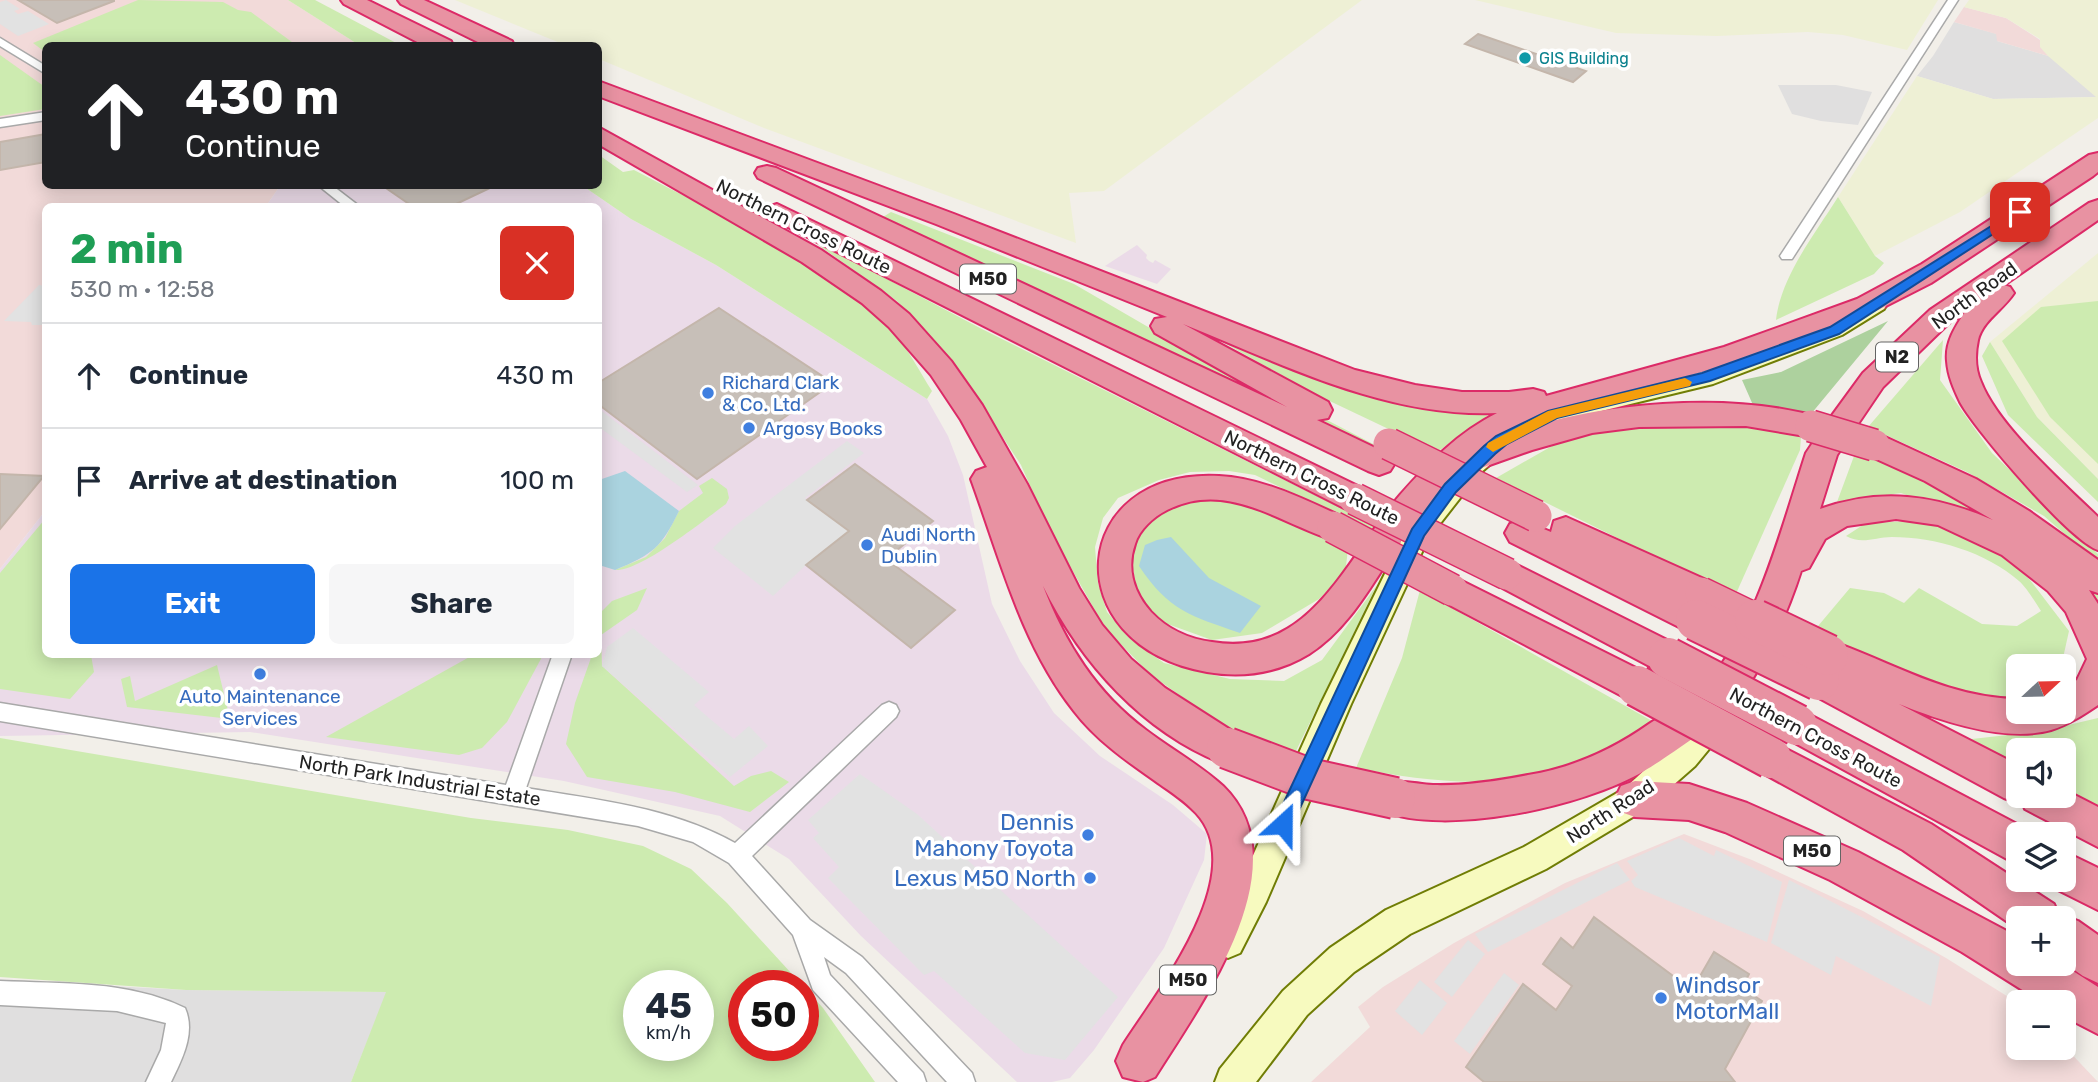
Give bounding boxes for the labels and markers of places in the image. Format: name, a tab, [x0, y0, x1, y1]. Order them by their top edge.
place label: GIS Building	[1539, 49, 1629, 68]
marker: GIS Building	[1517, 50, 1533, 66]
pin	[1990, 182, 2050, 242]
place label: Richard Clark & Co. Ltd.	[722, 371, 840, 416]
marker: Richard Clark & Co. Ltd.	[700, 385, 716, 401]
place label: Argosy Books	[763, 417, 883, 440]
marker: Argosy Books	[741, 420, 757, 436]
place label: Audi North Dublin	[881, 523, 976, 568]
marker: Audi North Dublin	[859, 537, 875, 553]
marker: Auto Maintenance Services	[252, 666, 268, 682]
place label: Auto Maintenance Services	[179, 685, 341, 730]
place label: Dennis Mahony Toyota	[914, 808, 1074, 862]
marker: Dennis Mahony Toyota	[1080, 827, 1096, 843]
place label: Lexus M50 North	[894, 864, 1076, 892]
marker: Lexus M50 North	[1082, 870, 1098, 886]
place label: Windsor MotorMall	[1675, 971, 1779, 1025]
marker: Windsor MotorMall	[1653, 990, 1669, 1006]

